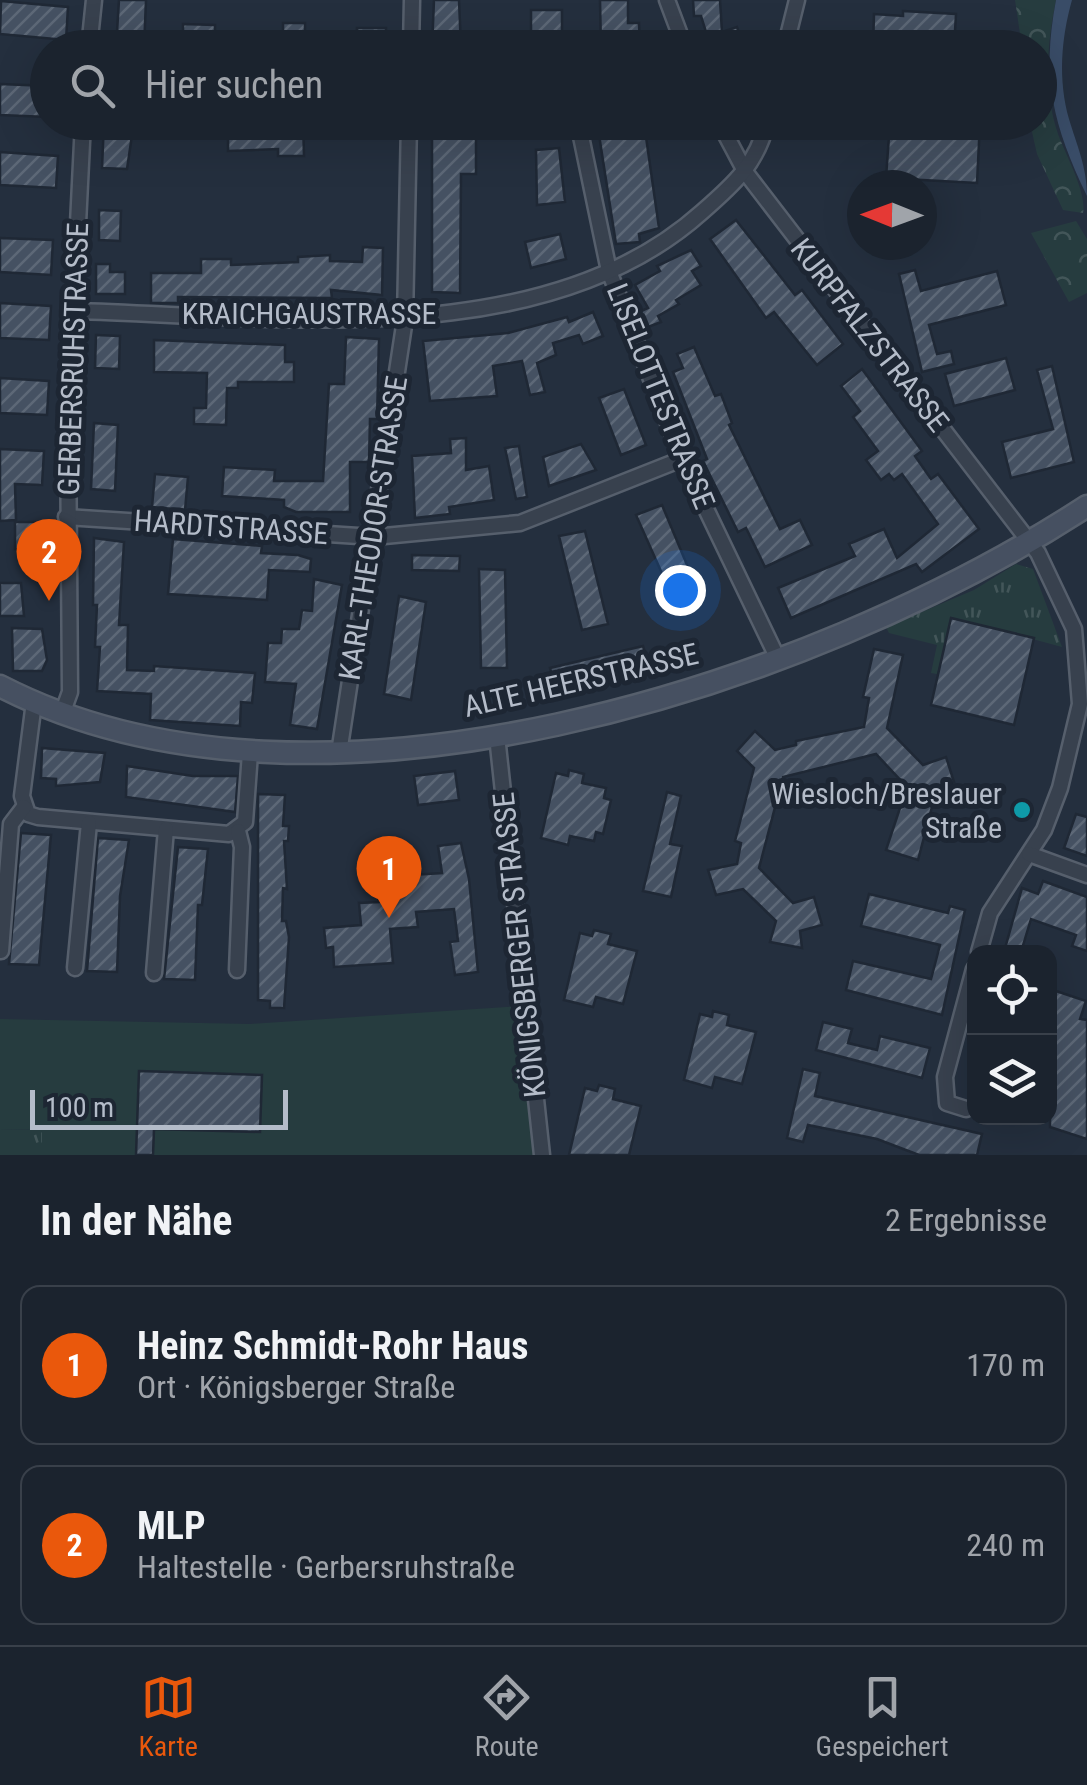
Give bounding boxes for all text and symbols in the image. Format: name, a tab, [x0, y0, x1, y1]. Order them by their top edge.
search box	[30, 30, 1057, 140]
icon: search	[65, 58, 120, 113]
text: Hier suchen	[145, 63, 323, 107]
north arrow	[847, 170, 937, 260]
street label: GERBERSRUHSTRASSE	[51, 222, 95, 496]
street label: KURPFALZSTRASSE	[784, 231, 956, 439]
street label: LISELOTTESTRASSE	[600, 278, 722, 514]
street label: KRAICHGAUSTRASSE	[182, 296, 436, 331]
street label: KARL-THEODOR-STRASSE	[332, 373, 414, 683]
street label: HARDTSTRASSE	[133, 503, 329, 551]
pin: 2	[17, 518, 82, 601]
your location	[655, 565, 706, 616]
street label: ALTE HEERSTRASSE	[460, 636, 702, 724]
place label: Wiesloch/Breslauer Straße	[771, 776, 1002, 845]
street label: KÖNIGSBERGER STRASSE	[486, 791, 552, 1099]
marker: Wiesloch/Breslauer Straße	[1011, 799, 1033, 821]
pin: 1	[356, 836, 422, 918]
map controls	[967, 945, 1057, 1125]
button: locate	[967, 945, 1057, 1035]
button: layers	[967, 1035, 1057, 1125]
scale bar	[30, 1085, 288, 1130]
text: 100 m	[45, 1091, 114, 1124]
text: In der Nähe	[40, 1196, 232, 1245]
text: 2 Ergebnisse	[885, 1201, 1047, 1239]
text: Heinz Schmidt-Rohr Haus	[137, 1324, 529, 1368]
text: 1	[66, 1346, 83, 1384]
text: 170 m	[966, 1346, 1045, 1384]
text: Ort · Königsberger Straße	[137, 1368, 455, 1406]
text: MLP	[137, 1504, 206, 1548]
text: 2	[66, 1526, 83, 1564]
text: 240 m	[966, 1526, 1045, 1564]
text: Haltestelle · Gerbersruhstraße	[137, 1548, 515, 1586]
tab: Karte	[138, 1670, 198, 1763]
tab: Route	[475, 1670, 539, 1763]
tab: Gespeichert	[816, 1670, 949, 1763]

